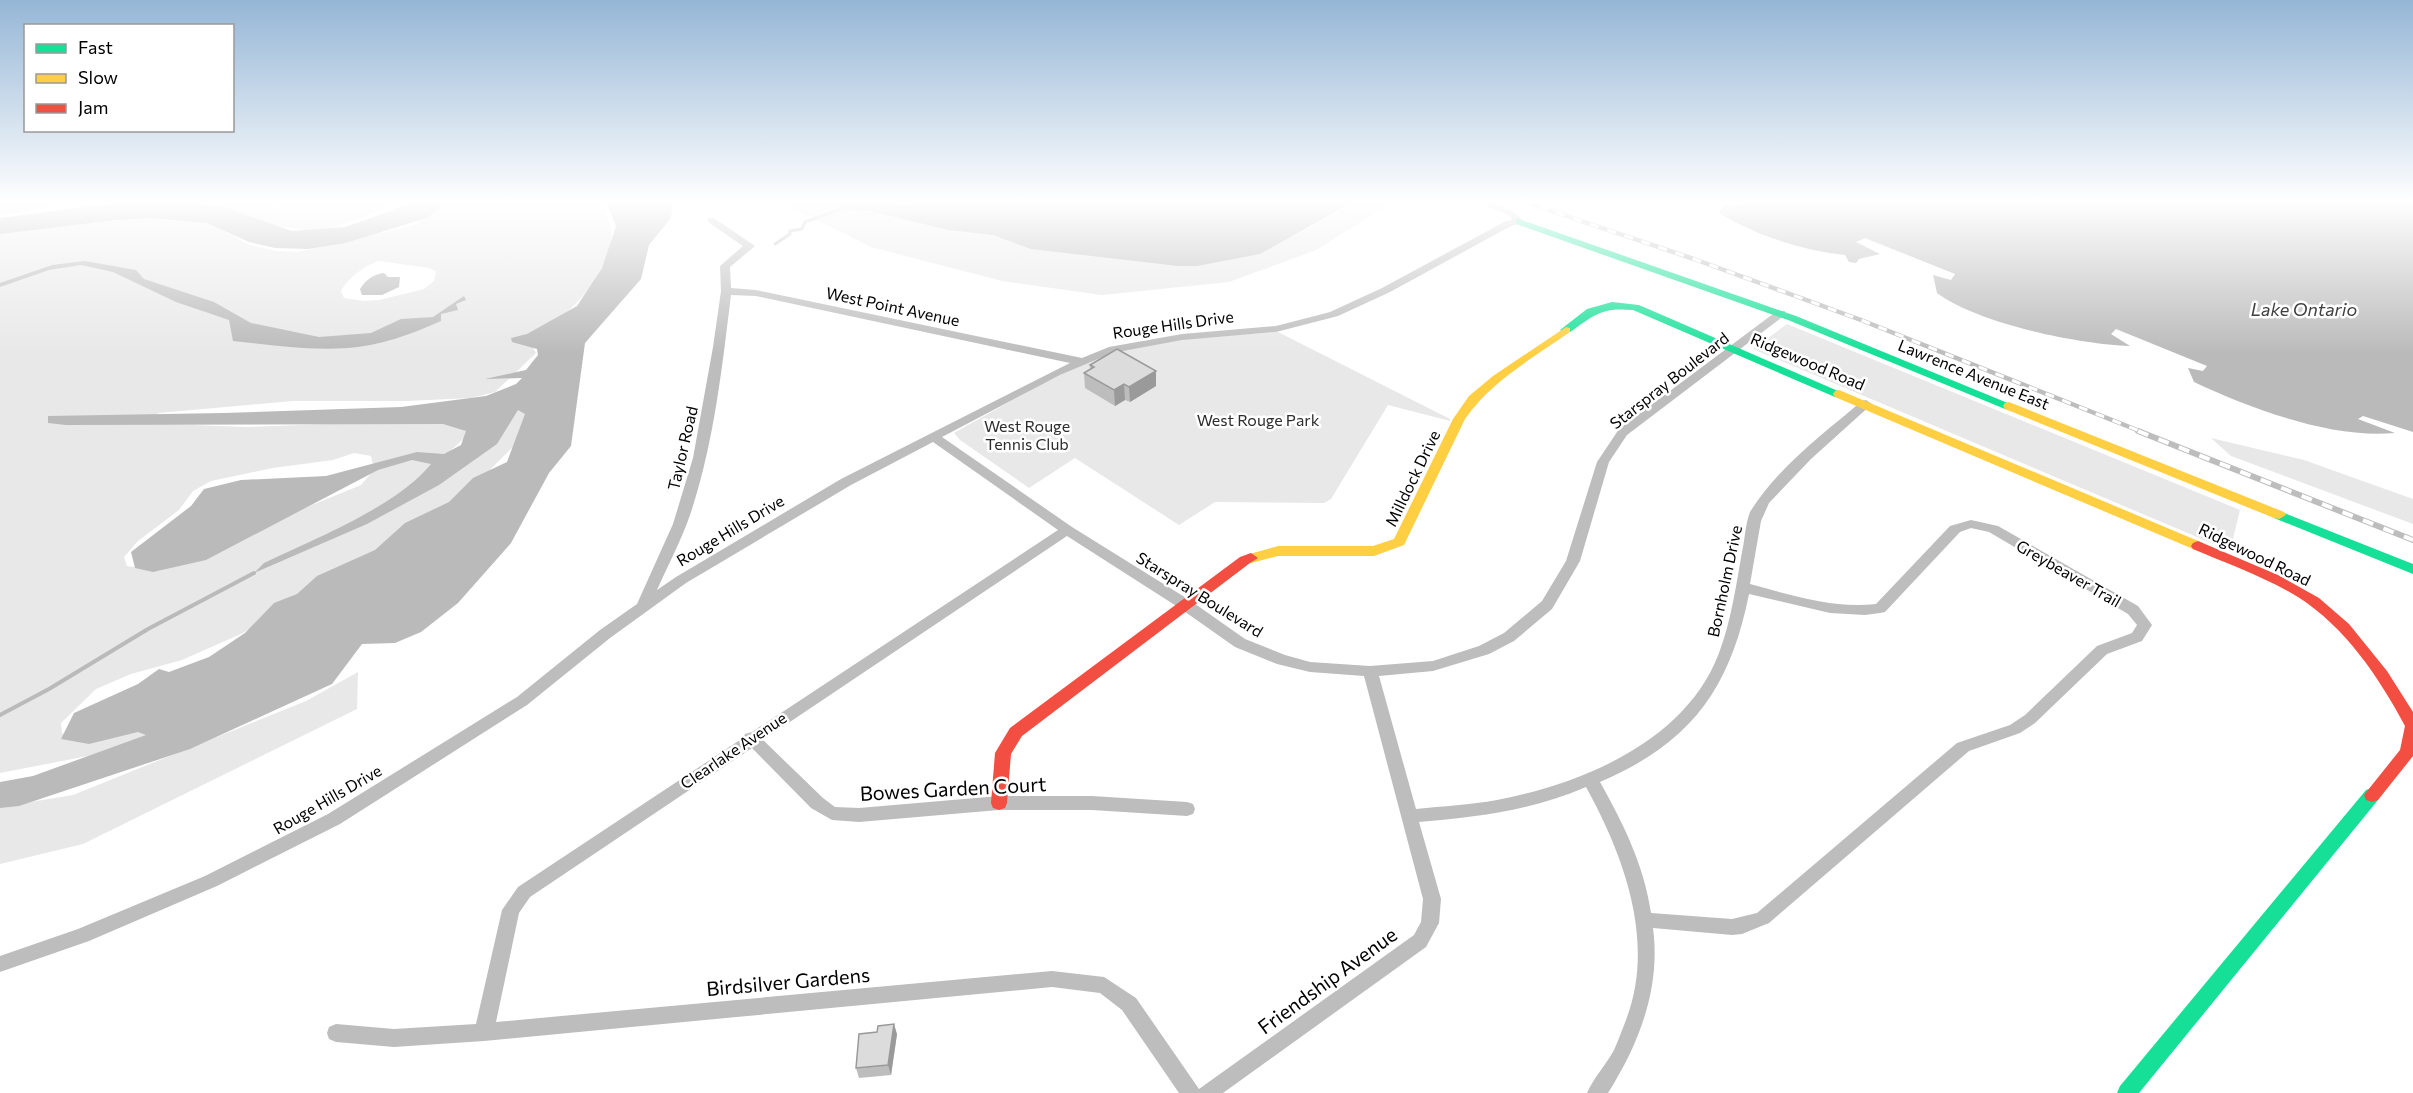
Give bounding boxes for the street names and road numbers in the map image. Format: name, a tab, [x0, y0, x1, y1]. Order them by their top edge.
street label: West Point Avenue	[824, 283, 962, 329]
street label: Rouge Hills Drive	[1111, 306, 1235, 342]
street label: Starspray Boulevard	[1606, 328, 1732, 432]
street label: Ridgewood Road	[1748, 328, 1868, 394]
street label: Lawrence Avenue East	[1896, 335, 2053, 413]
street label: Taylor Road	[663, 404, 701, 492]
street label: Milldock Drive	[1381, 427, 1443, 529]
street label: Rouge Hills Drive	[673, 490, 787, 570]
street label: Ridgewood Road	[2196, 519, 2314, 589]
street label: Bornholm Drive	[1703, 523, 1745, 639]
street label: Greybeaver Trail	[2013, 535, 2125, 611]
street label: Starspray Boulevard	[1133, 547, 1267, 641]
street label: Clearlake Avenue	[676, 708, 790, 792]
street label: Rouge Hills Drive	[269, 760, 385, 838]
street label: Bowes Garden Court	[859, 771, 1047, 805]
street label: Friendship Avenue	[1253, 922, 1401, 1038]
street label: Birdsilver Gardens	[705, 962, 871, 1000]

